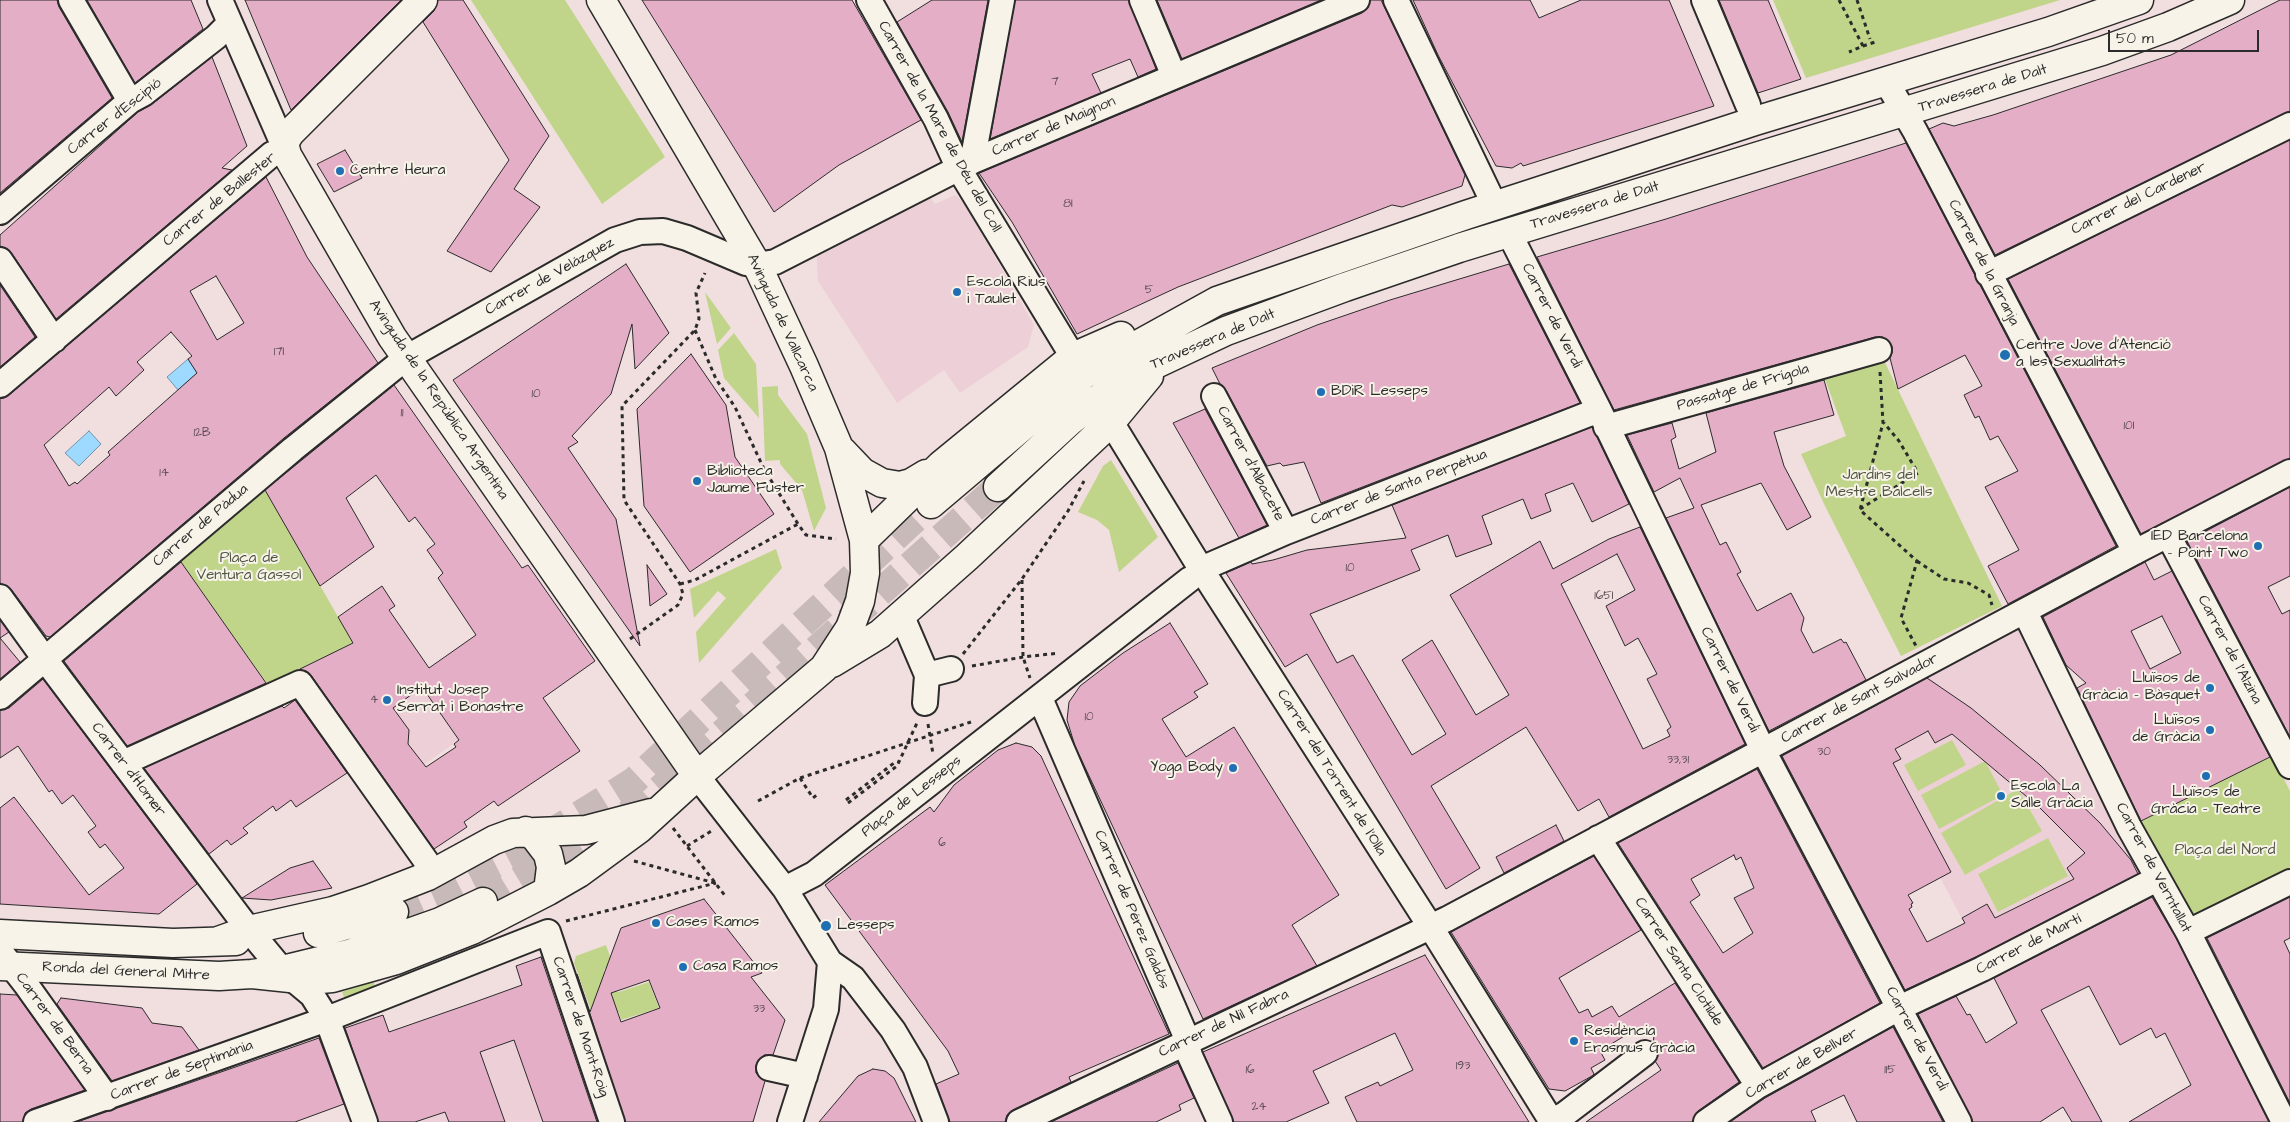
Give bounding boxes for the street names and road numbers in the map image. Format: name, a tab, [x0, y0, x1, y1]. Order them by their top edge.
street label: Carrer de la Mare de Déu del Coll	[873, 18, 1005, 236]
street label: Travessera de Dalt	[1916, 61, 2050, 117]
street label: Carrer d'Escipió	[64, 75, 166, 159]
street label: Carrer de Maignon	[990, 93, 1118, 161]
street label: Carrer de Ballester	[160, 149, 280, 251]
street label: Carrer del Cardener	[2069, 159, 2209, 239]
street label: Travessera de Dalt	[1528, 178, 1662, 234]
street label: Carrer de la Granja	[1943, 197, 2023, 329]
street label: Carrer de Velázquez	[482, 234, 618, 320]
street label: Avinguda de Vallcarca	[742, 251, 822, 395]
street label: Carrer de Verdi	[1517, 261, 1585, 371]
street label: Avinguda de la República Argentina	[364, 297, 512, 503]
street label: Travessera de Dalt	[1148, 306, 1278, 374]
street label: Passatge de Frígola	[1675, 361, 1811, 415]
street label: Carrer d'Albacete	[1212, 404, 1288, 524]
street label: Carrer de Santa Perpètua	[1308, 446, 1490, 530]
street label: Carrer de Pàdua	[150, 481, 252, 571]
street label: Carrer de l'Alzina	[2193, 593, 2265, 707]
street label: Carrer de Verdi	[1696, 624, 1762, 736]
street label: Carrer de Sant Salvador	[1778, 650, 1942, 748]
street label: Carrer del Torrent de l'Olla	[1272, 687, 1390, 859]
street label: Carrer d'Homer	[87, 719, 169, 821]
street label: Plaça de Lesseps	[858, 752, 966, 842]
street label: Carrer de Verntallat	[2111, 800, 2195, 936]
street label: Carrer de Pérez Galdós	[1089, 828, 1173, 992]
street label: Carrer Santa Clotilde	[1630, 894, 1726, 1030]
street label: Carrer de Martí	[1973, 911, 2085, 979]
street label: Carrer de Mont-Roig	[548, 954, 612, 1100]
street label: Ronda del General Mitre	[42, 959, 210, 985]
street label: Carrer de Berna	[11, 970, 97, 1078]
street label: Carrer de Verdi	[1881, 984, 1951, 1094]
street label: Carrer de Nil Fabra	[1156, 986, 1292, 1062]
street label: Carrer de Bellver	[1743, 1025, 1861, 1103]
street label: Carrer de Septimània	[108, 1037, 256, 1105]

